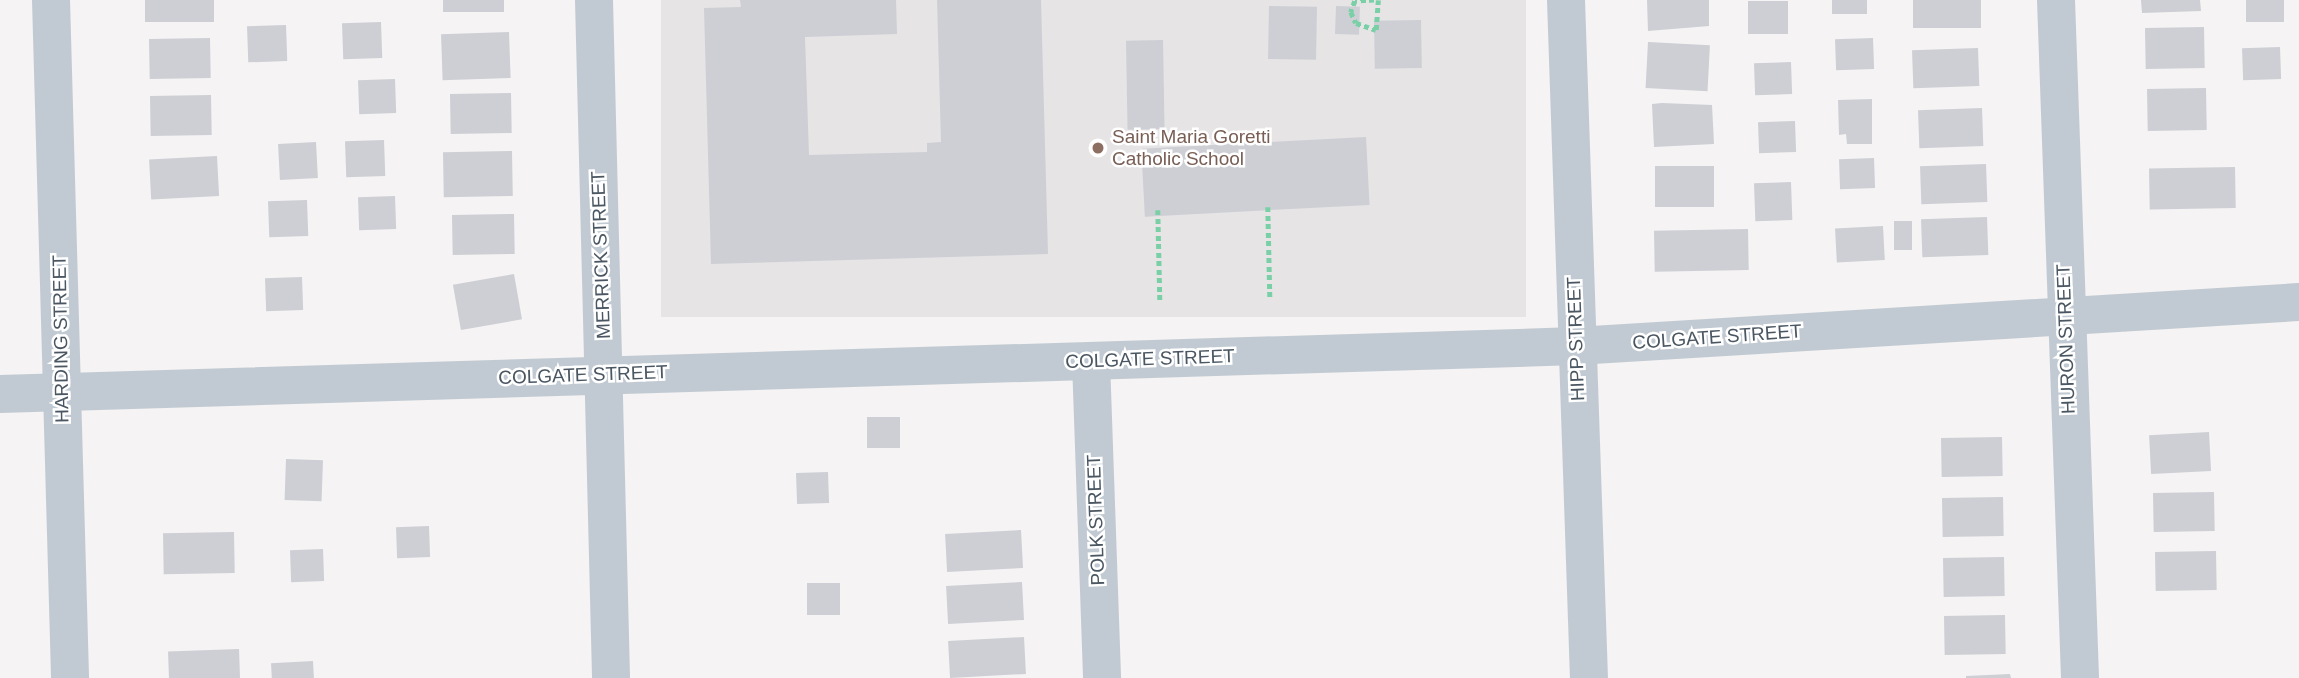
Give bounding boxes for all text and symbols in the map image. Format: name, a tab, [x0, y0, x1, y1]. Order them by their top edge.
place label: Saint Maria Goretti Catholic School	[1112, 126, 1270, 170]
marker: Saint Maria Goretti Catholic School	[1090, 140, 1106, 156]
street label: MERRICK STREET	[587, 171, 615, 339]
street label: HARDING STREET	[48, 255, 74, 423]
street label: HURON STREET	[2052, 264, 2080, 414]
street label: HIPP STREET	[1562, 276, 1590, 402]
street label: COLGATE STREET	[1632, 320, 1802, 354]
street label: COLGATE STREET	[1065, 345, 1235, 373]
street label: COLGATE STREET	[498, 361, 668, 389]
street label: POLK STREET	[1082, 454, 1110, 586]

